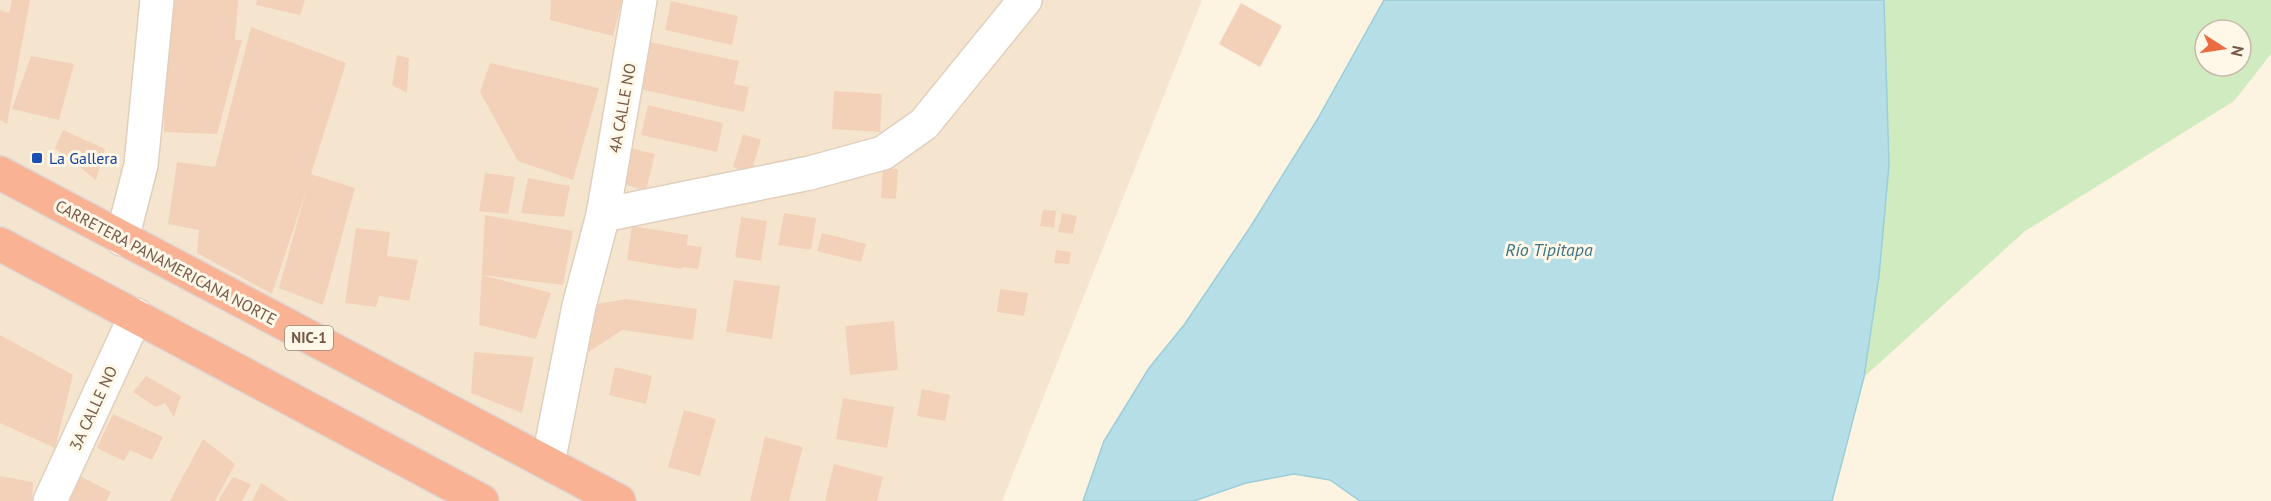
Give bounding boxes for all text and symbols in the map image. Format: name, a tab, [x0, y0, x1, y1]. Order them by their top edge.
north arrow	[2193, 18, 2253, 78]
text: N	[2227, 44, 2249, 58]
street label: 4A CALLE NO	[604, 61, 640, 154]
place label: La Gallera	[49, 148, 118, 168]
marker: La Gallera	[30, 151, 44, 165]
street label: CARRETERA PANAMERICANA NORTE	[52, 195, 280, 329]
water label: Río Tipitapa	[1505, 238, 1593, 261]
road number: NIC-1	[285, 326, 333, 350]
street label: 3A CALLE NO	[65, 363, 121, 453]

